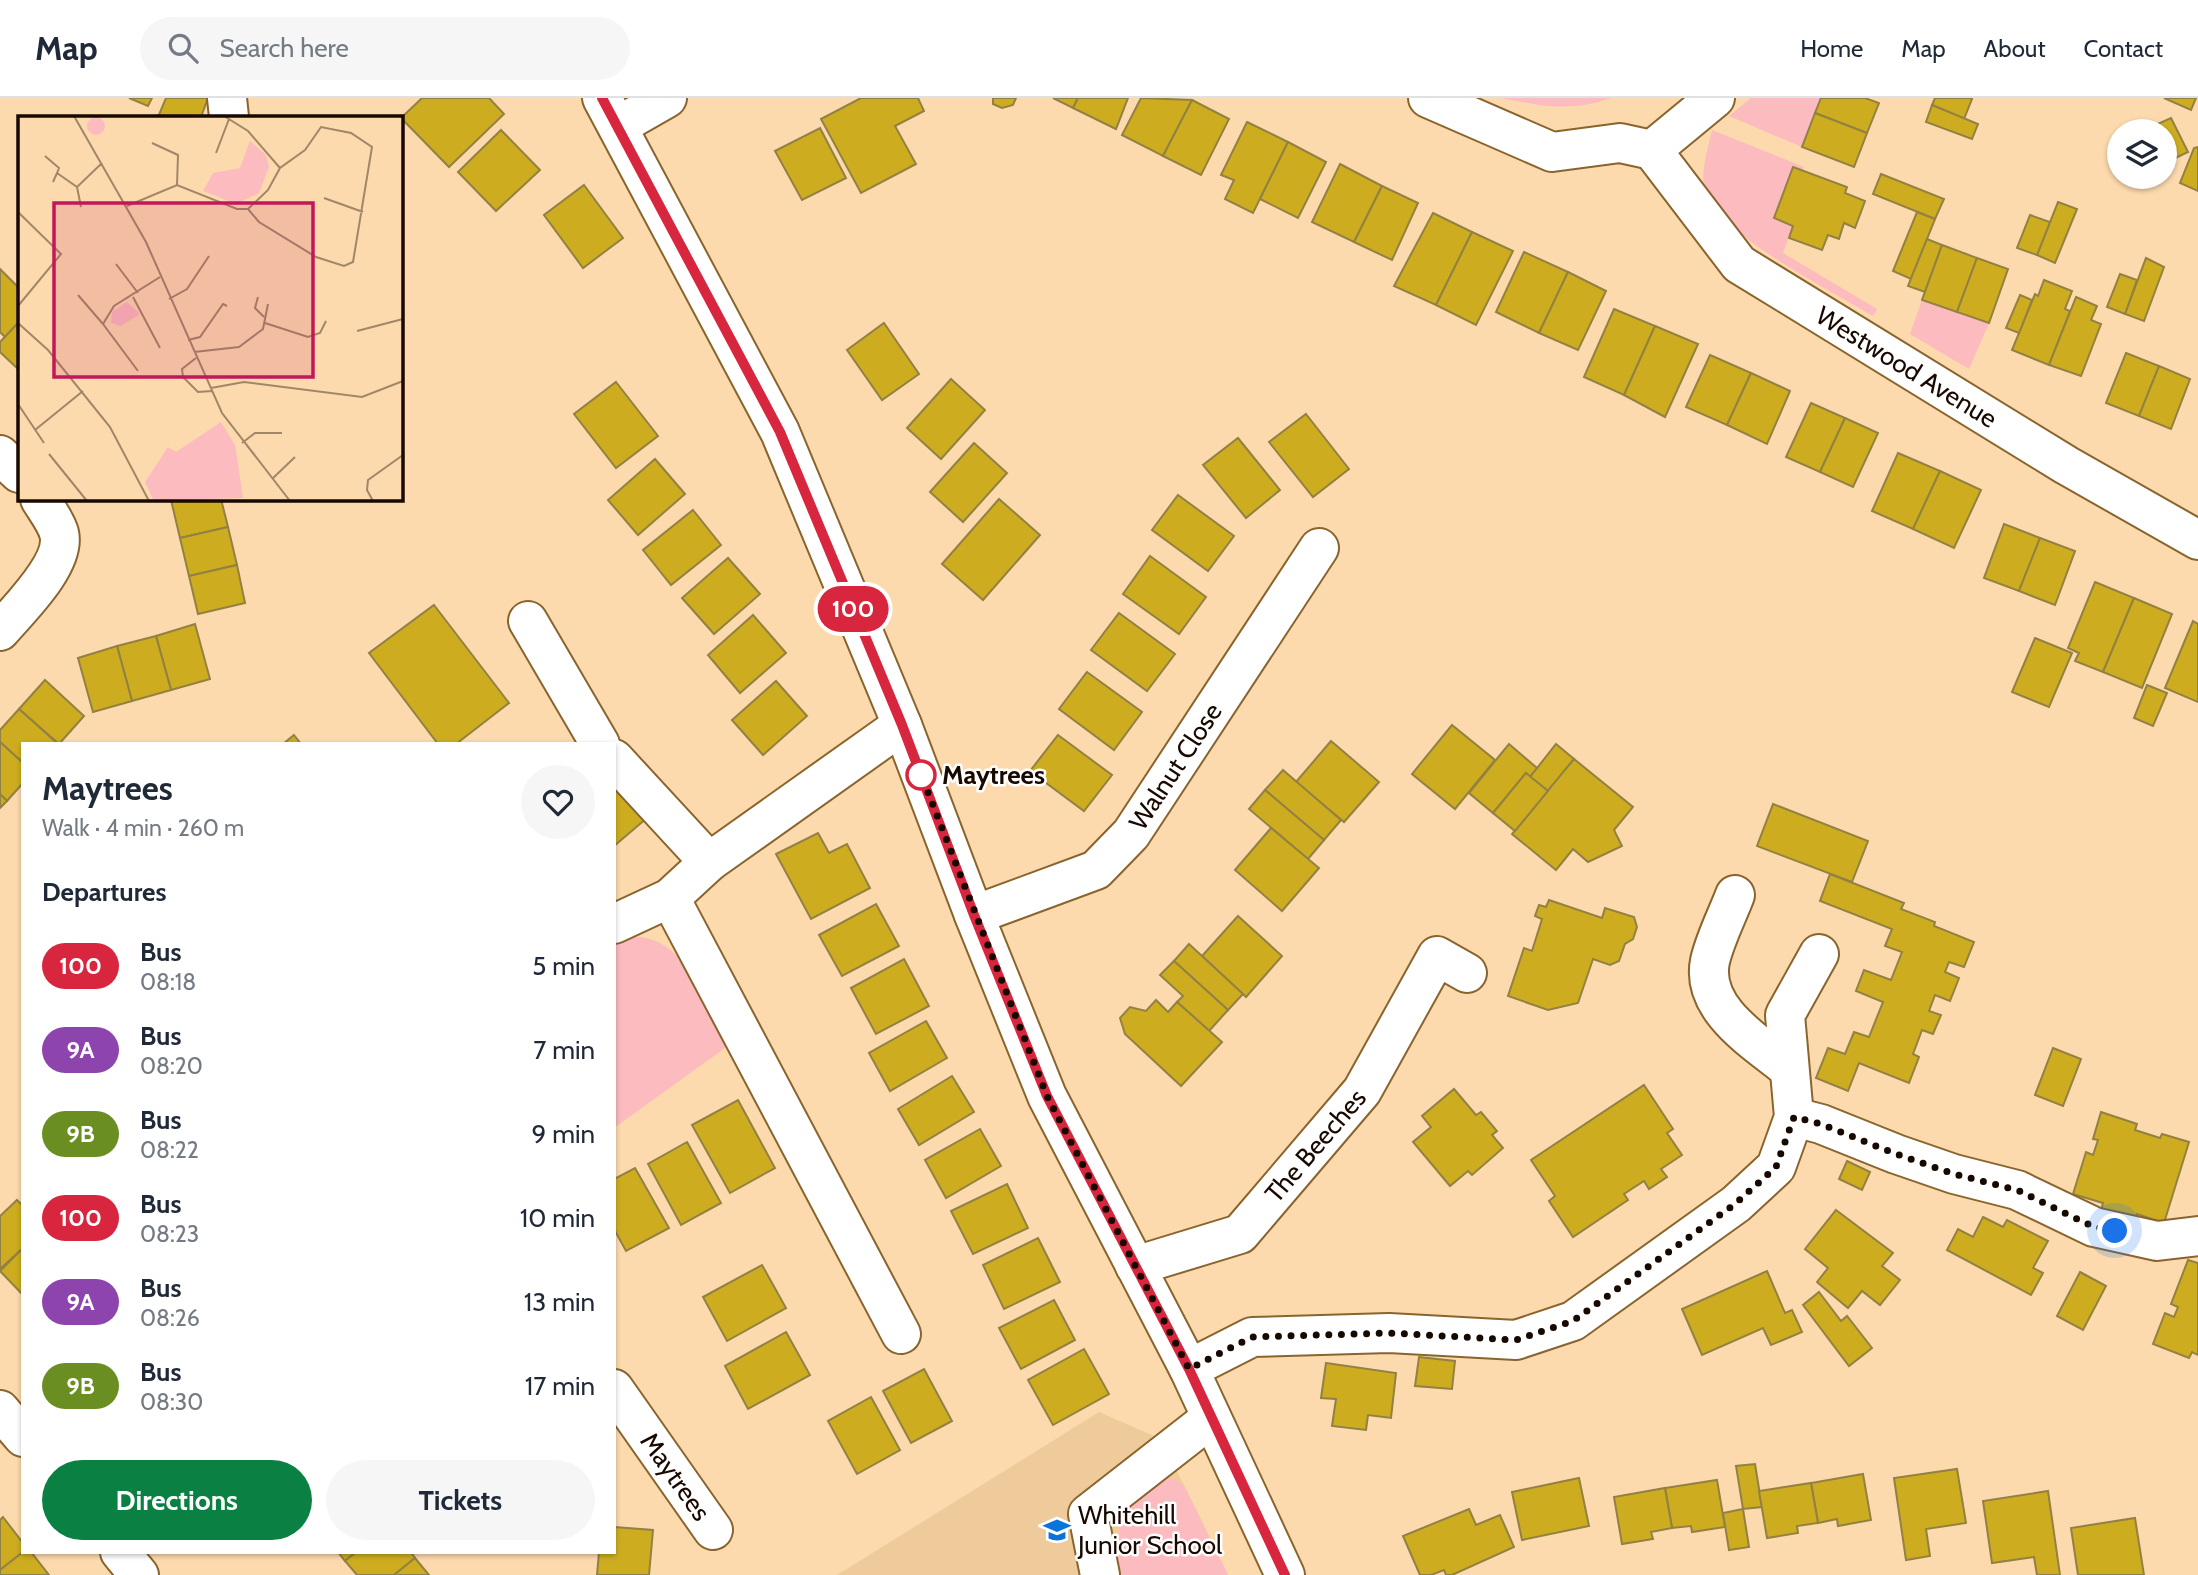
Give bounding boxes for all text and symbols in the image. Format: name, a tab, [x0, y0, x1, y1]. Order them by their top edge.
search box	[140, 17, 630, 80]
text: Map	[35, 28, 98, 68]
icon: search	[164, 29, 202, 67]
text: Search here	[220, 32, 349, 64]
text: Home	[1800, 34, 1863, 63]
text: Map	[1901, 34, 1946, 63]
text: About	[1984, 34, 2046, 63]
text: Contact	[2084, 34, 2163, 63]
inset map	[18, 116, 402, 500]
map controls	[2107, 119, 2177, 189]
button: layers	[2107, 119, 2177, 189]
street label: Westwood Avenue	[1810, 299, 2003, 435]
line badge: 100	[813, 586, 893, 632]
text: 100	[832, 594, 874, 623]
street label: Walnut Close	[1122, 697, 1229, 836]
place label: Maytrees	[942, 759, 1045, 791]
marker: Maytrees	[906, 760, 936, 790]
button: heart	[521, 765, 595, 839]
text: Maytrees	[42, 768, 173, 808]
text: Walk · 4 min · 260 m	[42, 814, 244, 842]
text: Departures	[42, 876, 166, 908]
text: Bus	[140, 936, 181, 968]
text: 5 min	[532, 950, 595, 982]
text: 100	[59, 951, 102, 980]
text: 08:18	[140, 968, 196, 996]
text: Bus	[140, 1020, 181, 1052]
text: 7 min	[533, 1034, 595, 1066]
text: 9A	[67, 1035, 94, 1064]
text: 08:20	[140, 1052, 203, 1080]
street label: The Beeches	[1258, 1082, 1373, 1209]
text: Bus	[140, 1104, 181, 1136]
text: 9 min	[532, 1118, 595, 1150]
text: 9B	[66, 1119, 95, 1148]
text: 08:22	[140, 1136, 199, 1164]
text: Bus	[140, 1188, 181, 1220]
text: 10 min	[520, 1202, 595, 1234]
text: 100	[59, 1203, 102, 1232]
your location	[2097, 1213, 2132, 1248]
text: 08:23	[140, 1220, 199, 1248]
text: Bus	[140, 1272, 181, 1304]
text: 13 min	[524, 1286, 595, 1318]
text: 9A	[67, 1287, 94, 1316]
text: 08:26	[140, 1304, 200, 1332]
text: Bus	[140, 1356, 181, 1388]
text: 17 min	[525, 1370, 595, 1402]
text: 9B	[66, 1371, 95, 1400]
text: 08:30	[140, 1388, 203, 1416]
street label: Maytrees	[634, 1426, 717, 1527]
button: Directions	[42, 1460, 312, 1540]
button: Tickets	[326, 1460, 595, 1540]
place label: Whitehill Junior School	[1077, 1499, 1222, 1561]
school or university icon: Whitehill Junior School	[1042, 1515, 1072, 1545]

